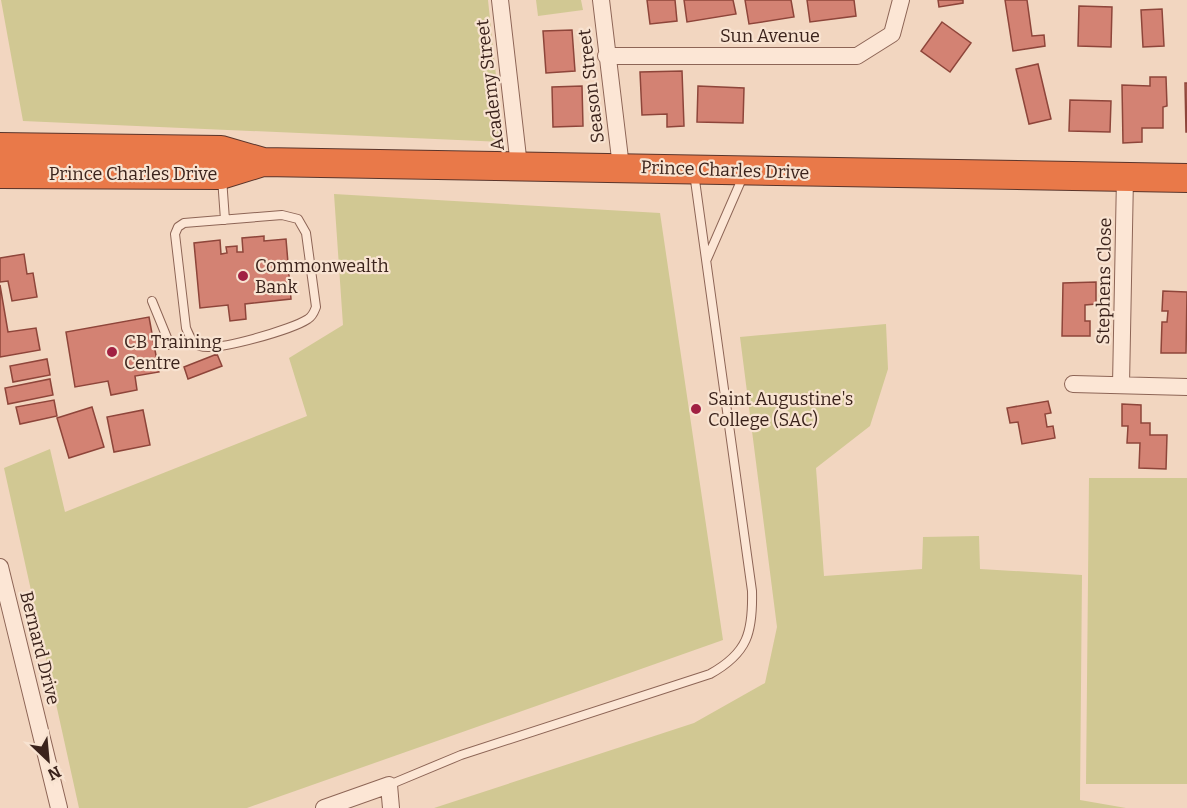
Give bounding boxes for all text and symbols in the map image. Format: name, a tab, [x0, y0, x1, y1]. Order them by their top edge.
street label: Academy Street	[471, 18, 509, 152]
street label: Sun Avenue	[720, 25, 820, 47]
street label: Season Street	[573, 27, 609, 144]
street label: Prince Charles Drive	[640, 156, 810, 184]
street label: Prince Charles Drive	[49, 163, 217, 185]
street label: Stephens Close	[1092, 217, 1116, 345]
place label: Commonwealth Bank	[255, 255, 389, 298]
marker: Commonwealth Bank	[236, 269, 250, 283]
place label: CB Training Centre	[124, 331, 222, 374]
marker: CB Training Centre	[105, 345, 119, 359]
place label: Saint Augustine's College (SAC)	[708, 388, 853, 431]
marker: Saint Augustine's College (SAC)	[689, 402, 703, 416]
street label: Bernard Drive	[15, 589, 65, 707]
north arrow	[18, 730, 78, 790]
text: N	[45, 762, 64, 784]

